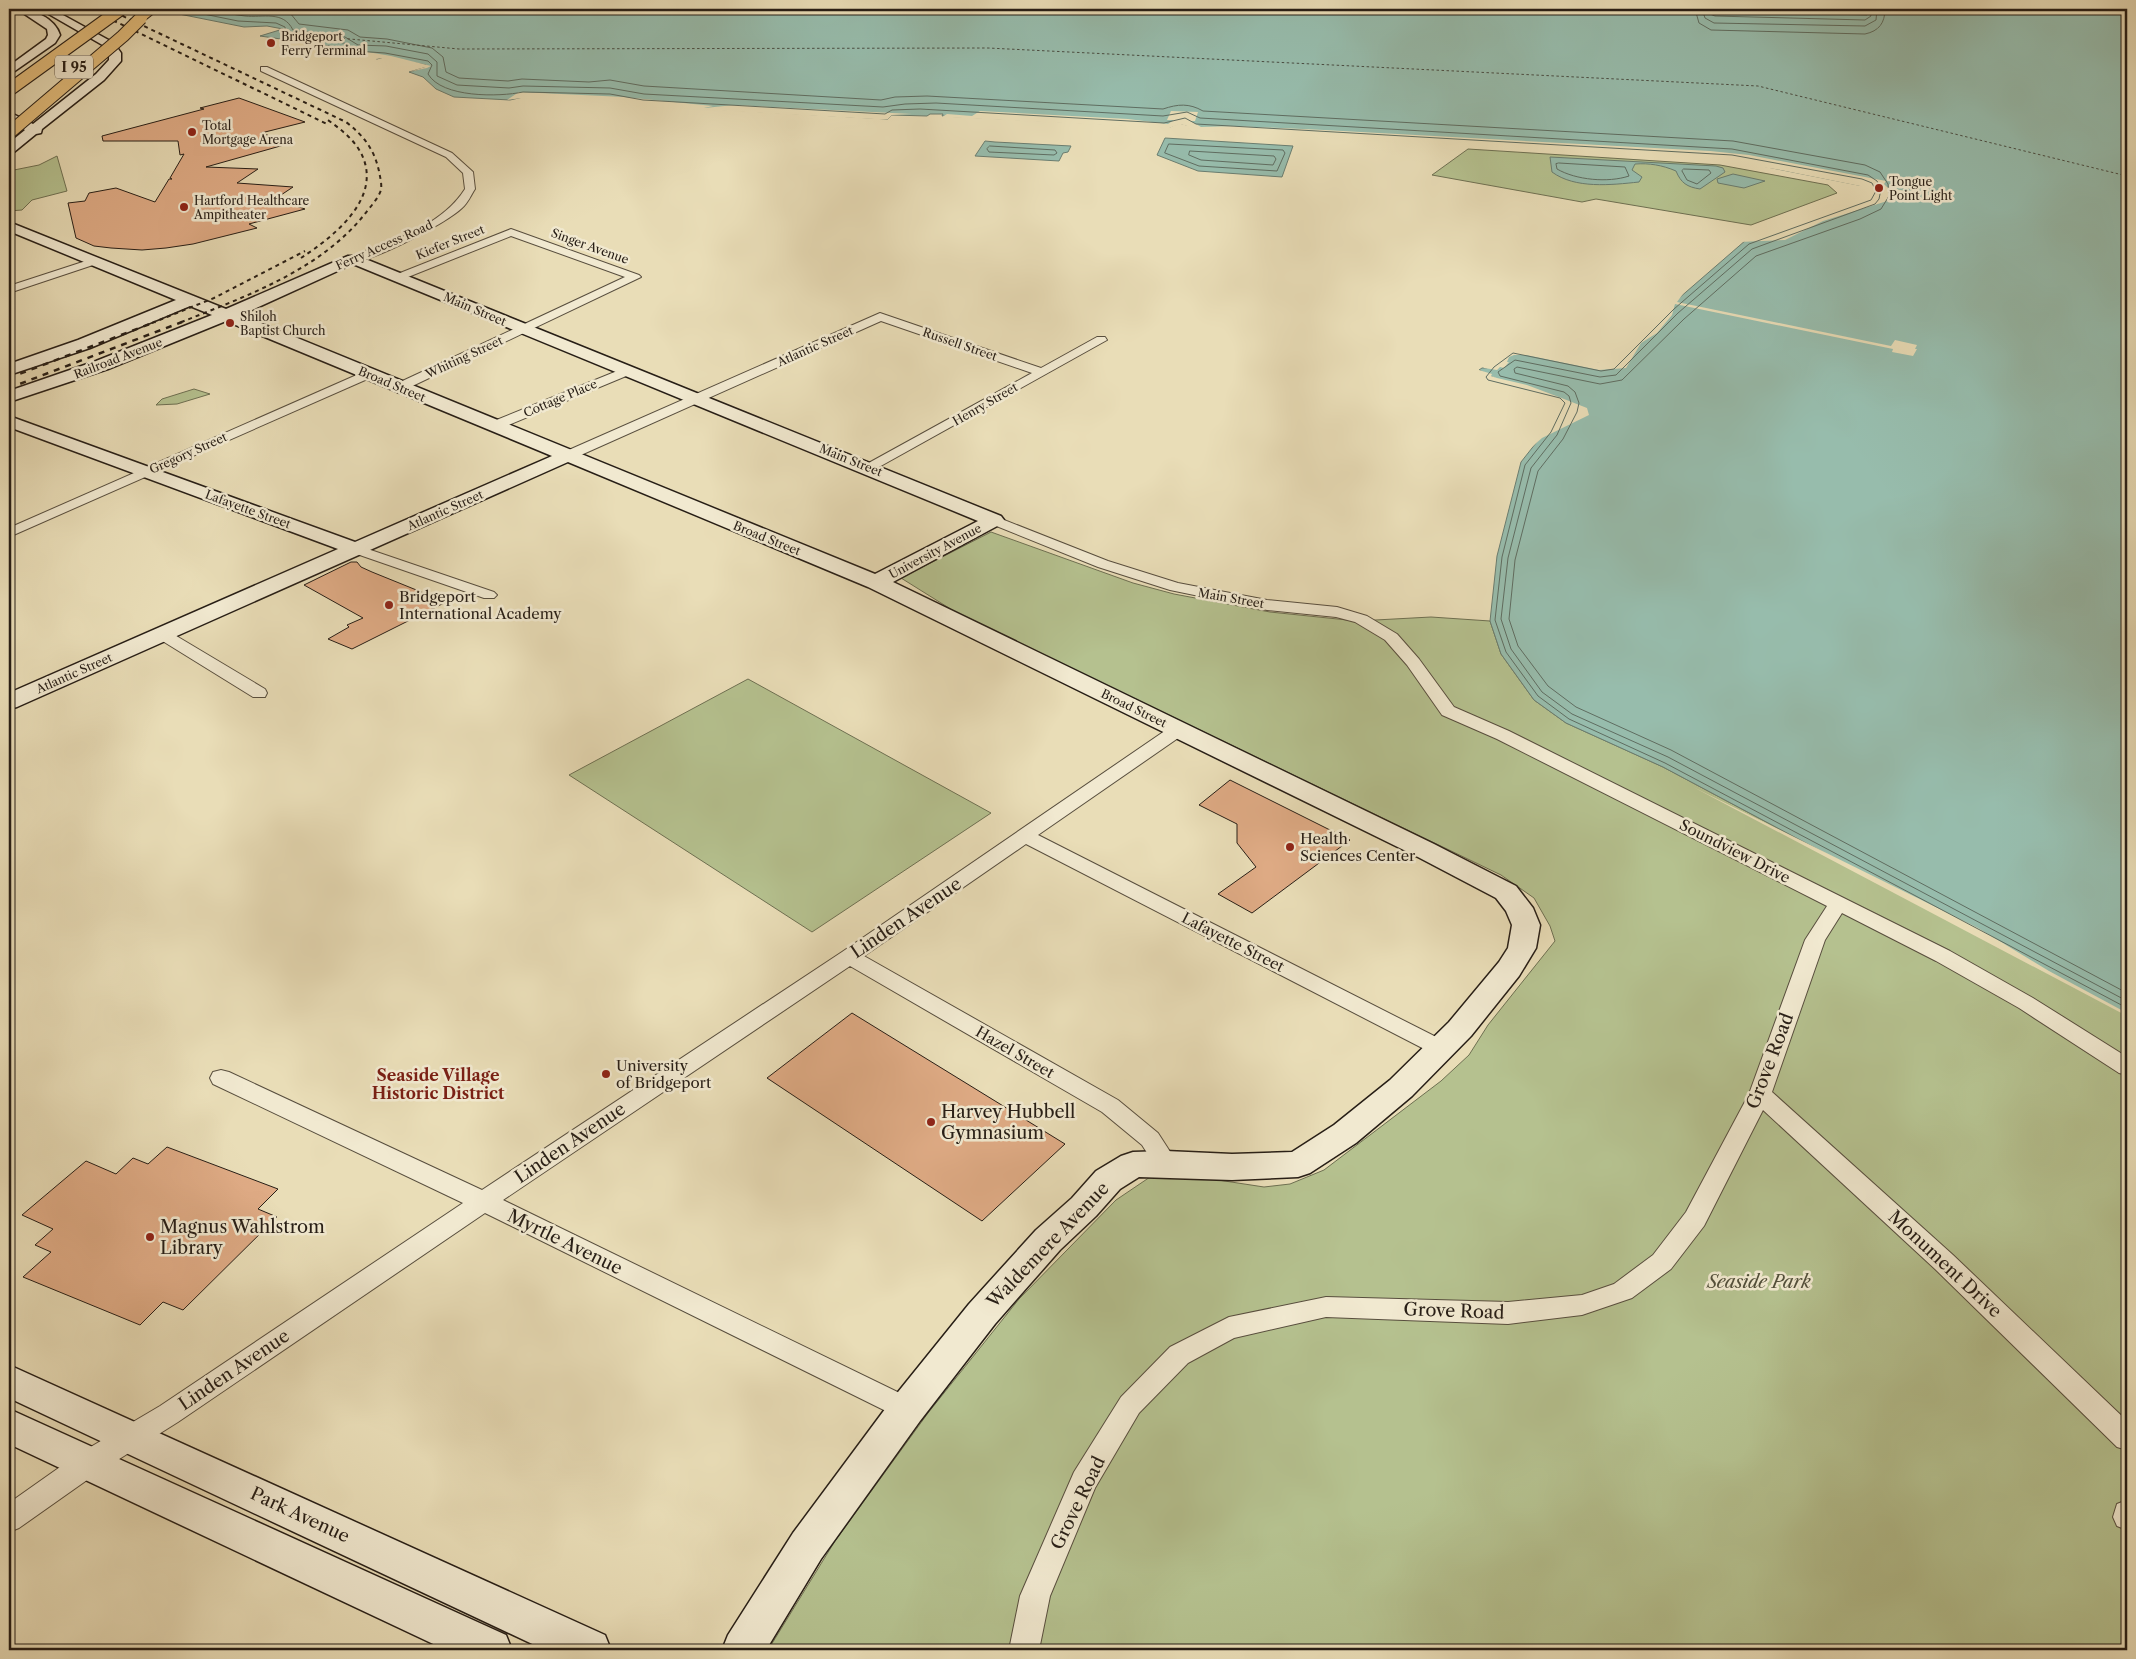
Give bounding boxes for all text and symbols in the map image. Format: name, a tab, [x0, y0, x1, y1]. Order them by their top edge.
place label: Bridgeport Ferry Terminal	[281, 29, 367, 58]
marker: Bridgeport Ferry Terminal	[265, 37, 277, 49]
road number: I 95	[55, 56, 93, 78]
place label: Total Mortgage Arena	[202, 118, 294, 147]
marker: Total Mortgage Arena	[186, 126, 198, 138]
place label: Tongue Point Light	[1889, 174, 1953, 203]
marker: Tongue Point Light	[1873, 182, 1885, 194]
place label: Hartford Healthcare Ampitheater	[193, 193, 310, 222]
marker: Hartford Healthcare Ampitheater	[178, 201, 190, 213]
street label: Ferry Access Road	[333, 217, 435, 273]
street label: Kiefer Street	[414, 221, 487, 263]
street label: Singer Avenue	[549, 225, 631, 267]
street label: Main Street	[441, 289, 509, 329]
place label: Shiloh Baptist Church	[240, 309, 326, 338]
marker: Shiloh Baptist Church	[224, 317, 236, 329]
street label: Atlantic Street	[774, 322, 856, 370]
street label: Russell Street	[921, 324, 1000, 364]
street label: Whiting Street	[422, 332, 506, 382]
street label: Railroad Avenue	[72, 334, 165, 382]
street label: Broad Street	[356, 363, 429, 405]
street label: Cottage Place	[521, 376, 599, 420]
street label: Henry Street	[950, 379, 1021, 429]
street label: Gregory Street	[147, 429, 230, 477]
street label: Main Street	[817, 441, 885, 480]
street label: Atlantic Street	[404, 486, 486, 534]
street label: Lafayette Street	[203, 487, 294, 532]
street label: Broad Street	[731, 518, 804, 559]
street label: University Avenue	[886, 520, 984, 582]
street label: Main Street	[1197, 585, 1266, 611]
place label: Bridgeport International Academy	[399, 587, 562, 623]
marker: Bridgeport International Academy	[383, 599, 395, 611]
street label: Atlantic Street	[33, 649, 115, 697]
street label: Broad Street	[1099, 686, 1170, 731]
street label: Soundview Drive	[1677, 815, 1793, 887]
place label: Health Sciences Center	[1300, 829, 1416, 865]
marker: Health Sciences Center	[1284, 841, 1296, 853]
street label: Linden Avenue	[846, 873, 966, 963]
street label: Lafayette Street	[1179, 908, 1288, 976]
street label: Grove Road	[1742, 1010, 1798, 1112]
street label: Hazel Street	[972, 1022, 1058, 1083]
place label: University of Bridgeport	[616, 1056, 712, 1092]
district label: Seaside Village Historic District	[372, 1065, 505, 1103]
marker: University of Bridgeport	[600, 1068, 612, 1080]
street label: Linden Avenue	[510, 1098, 630, 1188]
place label: Harvey Hubbell Gymnasium	[941, 1101, 1075, 1144]
marker: Harvey Hubbell Gymnasium	[925, 1116, 937, 1128]
street label: Waldemere Avenue	[982, 1178, 1114, 1313]
street label: Myrtle Avenue	[504, 1205, 626, 1279]
street label: Monument Drive	[1884, 1206, 2006, 1322]
place label: Magnus Wahlstrom Library	[160, 1216, 325, 1259]
marker: Magnus Wahlstrom Library	[144, 1231, 156, 1243]
park label: Seaside Park	[1706, 1271, 1811, 1293]
street label: Grove Road	[1403, 1298, 1505, 1324]
street label: Linden Avenue	[174, 1325, 294, 1415]
street label: Grove Road	[1046, 1453, 1110, 1553]
street label: Park Avenue	[247, 1482, 353, 1548]

